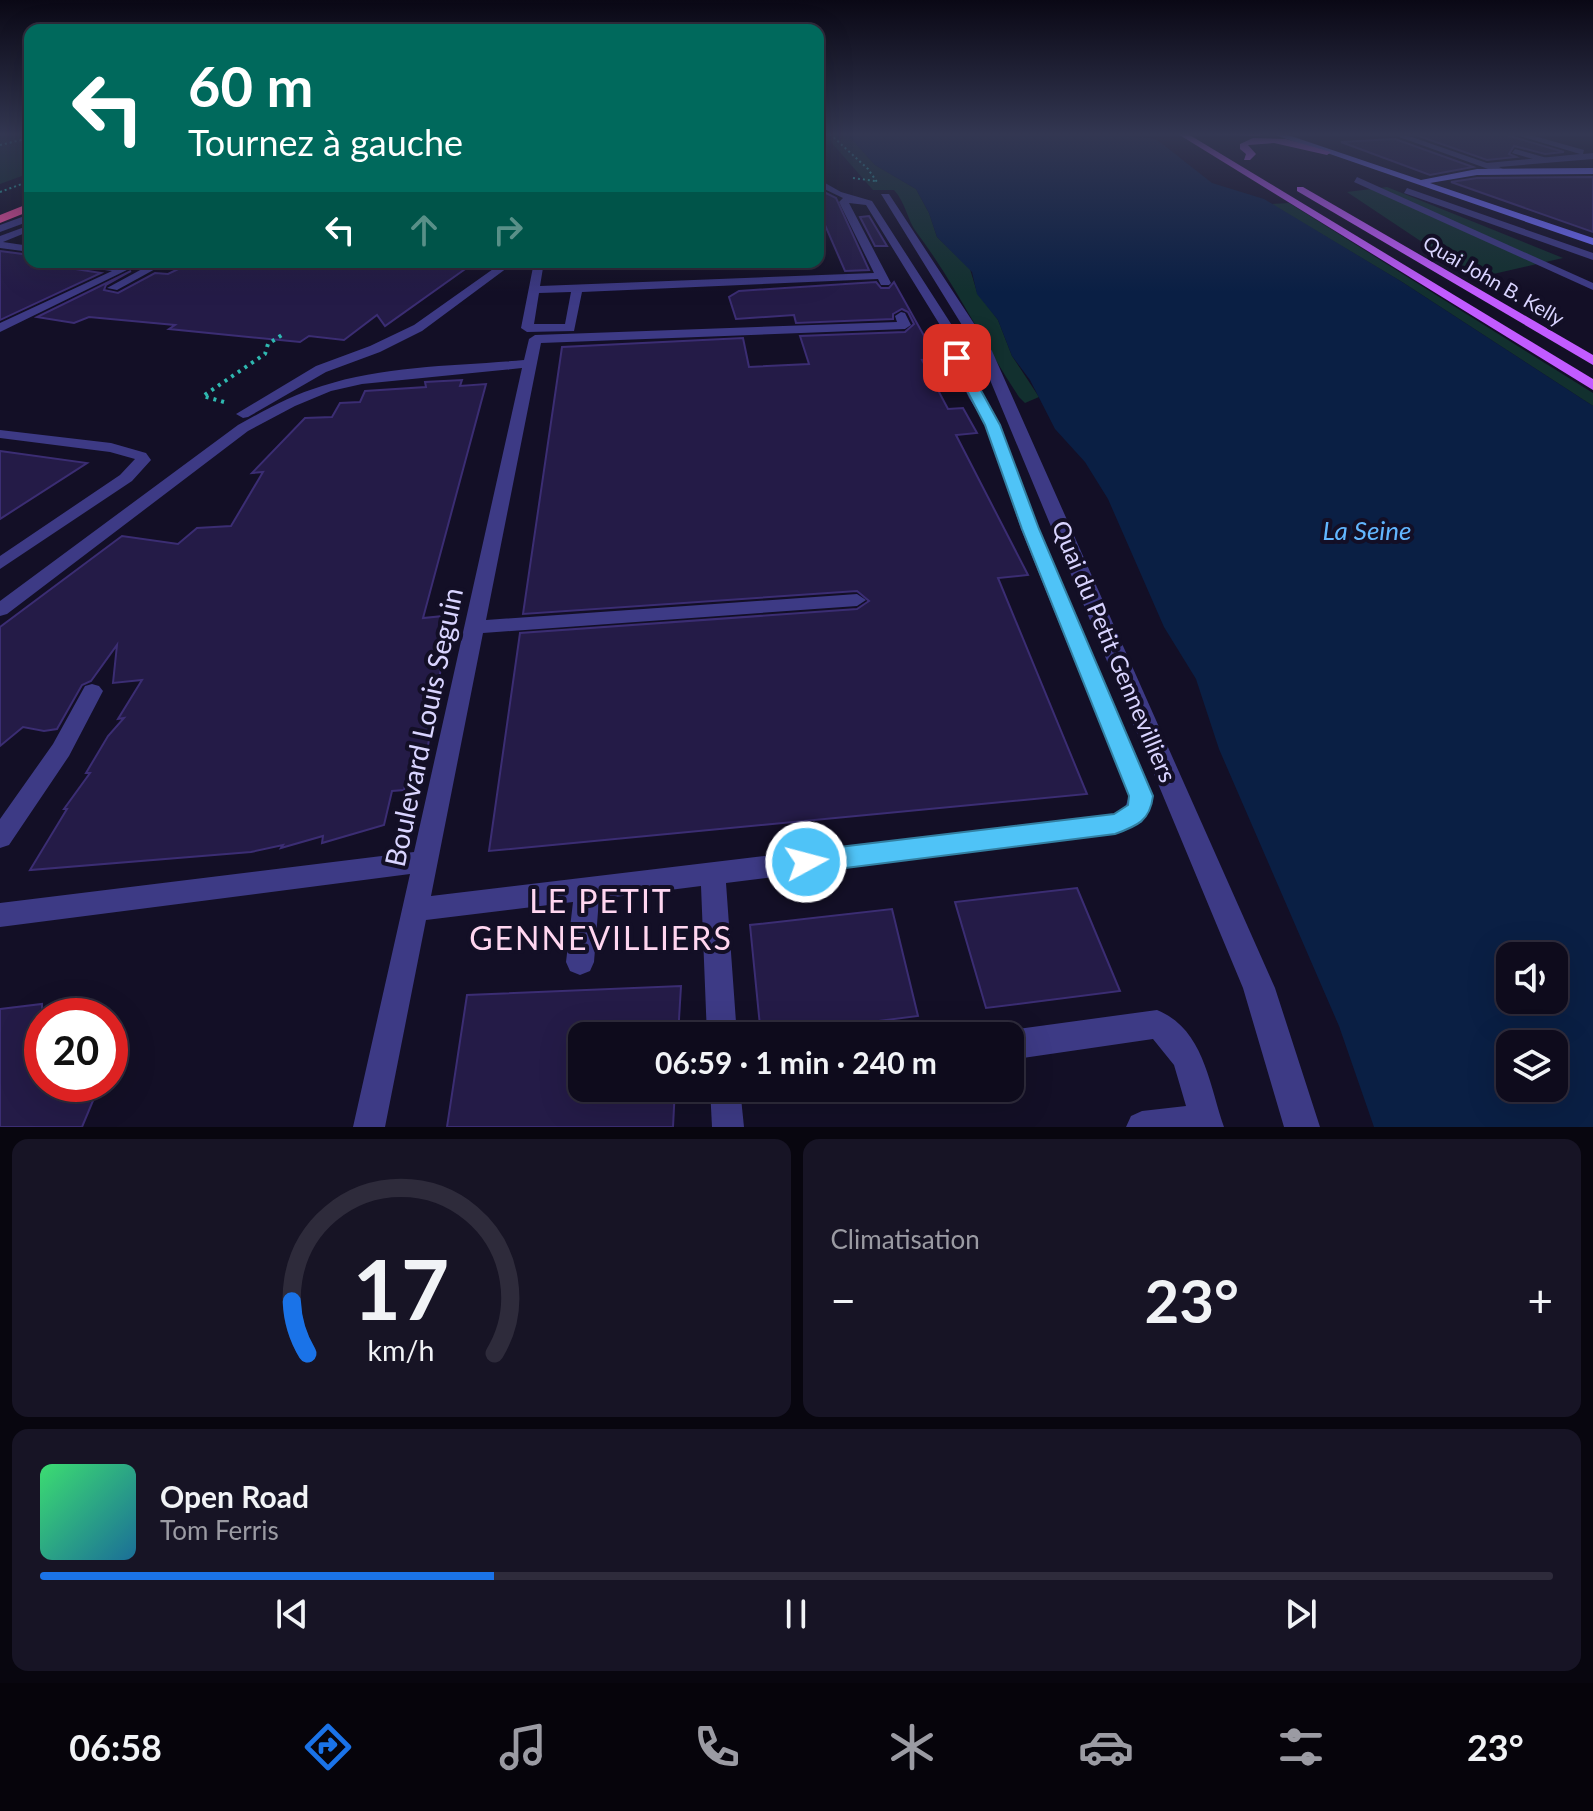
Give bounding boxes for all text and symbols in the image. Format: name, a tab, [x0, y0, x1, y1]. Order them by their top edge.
text: 60 m	[188, 52, 313, 119]
icon: left	[56, 56, 160, 160]
text: Tournez à gauche	[188, 120, 463, 164]
icon: left	[318, 208, 362, 252]
icon: ahead	[402, 208, 446, 252]
icon: right	[486, 208, 530, 252]
street label: Quai John B. Kelly	[1419, 230, 1569, 330]
pin	[923, 324, 991, 392]
icon: arrive	[935, 336, 979, 380]
water label: La Seine	[1322, 514, 1412, 546]
street label: Quai du Petit Gennevilliers	[1047, 516, 1183, 786]
street label: Boulevard Louis Seguin	[377, 584, 469, 870]
position arrow	[764, 820, 848, 904]
district label: LE PETIT GENNEVILLIERS	[469, 881, 733, 957]
map controls	[1496, 942, 1568, 1102]
button: sound	[1496, 942, 1568, 1014]
speed limit sign: 20	[24, 998, 128, 1102]
button: layers	[1496, 1030, 1568, 1102]
text: 06:59 · 1 min · 240 m	[655, 1044, 937, 1080]
text: Climatisation	[831, 1223, 980, 1255]
text: 17	[353, 1238, 450, 1338]
text: 23°	[1144, 1264, 1239, 1336]
text: −	[831, 1274, 856, 1326]
text: +	[1527, 1274, 1553, 1326]
text: km/h	[368, 1333, 435, 1367]
text: Open Road	[160, 1478, 309, 1514]
text: Tom Ferris	[160, 1514, 279, 1546]
icon: previous	[270, 1592, 314, 1636]
icon: pause	[774, 1592, 818, 1636]
icon: next	[1279, 1592, 1323, 1636]
icon: directions	[300, 1719, 356, 1775]
icon: music	[495, 1719, 551, 1775]
icon: phone	[689, 1719, 745, 1775]
icon: climate	[884, 1719, 940, 1775]
icon: car	[1078, 1719, 1134, 1775]
icon: filters	[1273, 1719, 1329, 1775]
text: 06:58	[69, 1725, 162, 1769]
text: 23°	[1467, 1725, 1524, 1769]

